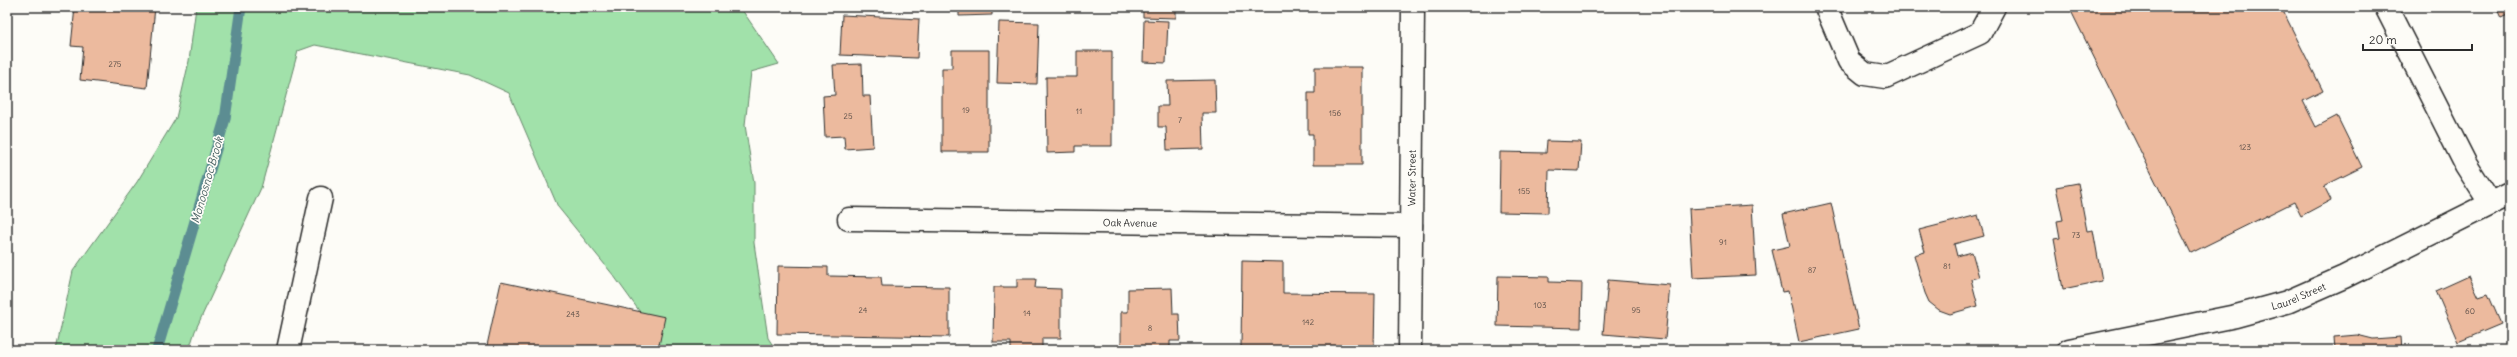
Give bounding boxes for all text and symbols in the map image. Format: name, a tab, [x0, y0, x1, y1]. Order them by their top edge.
scale bar	[2363, 26, 2472, 52]
text: 20 m	[2369, 32, 2397, 47]
house number: 275	[109, 59, 122, 69]
house number: 19	[962, 105, 970, 115]
house number: 11	[1076, 106, 1082, 116]
house number: 156	[1329, 108, 1342, 118]
house number: 25	[844, 111, 853, 121]
house number: 7	[1178, 115, 1182, 125]
water label: Monoosnoc Brook	[188, 134, 226, 225]
house number: 123	[2239, 142, 2252, 152]
street label: Water Street	[1405, 149, 1418, 206]
house number: 155	[1518, 186, 1531, 196]
street label: Oak Avenue	[1103, 216, 1157, 229]
house number: 73	[2072, 230, 2081, 240]
house number: 91	[1719, 237, 1727, 247]
house number: 81	[1943, 261, 1951, 271]
house number: 87	[1808, 265, 1816, 275]
street label: Laurel Street	[2270, 279, 2328, 313]
house number: 103	[1534, 300, 1547, 310]
house number: 24	[859, 305, 868, 315]
house number: 95	[1631, 305, 1641, 315]
house number: 60	[2465, 306, 2475, 316]
house number: 14	[1023, 308, 1031, 318]
house number: 243	[566, 309, 580, 319]
house number: 142	[1302, 317, 1315, 327]
house number: 8	[1148, 323, 1153, 333]

